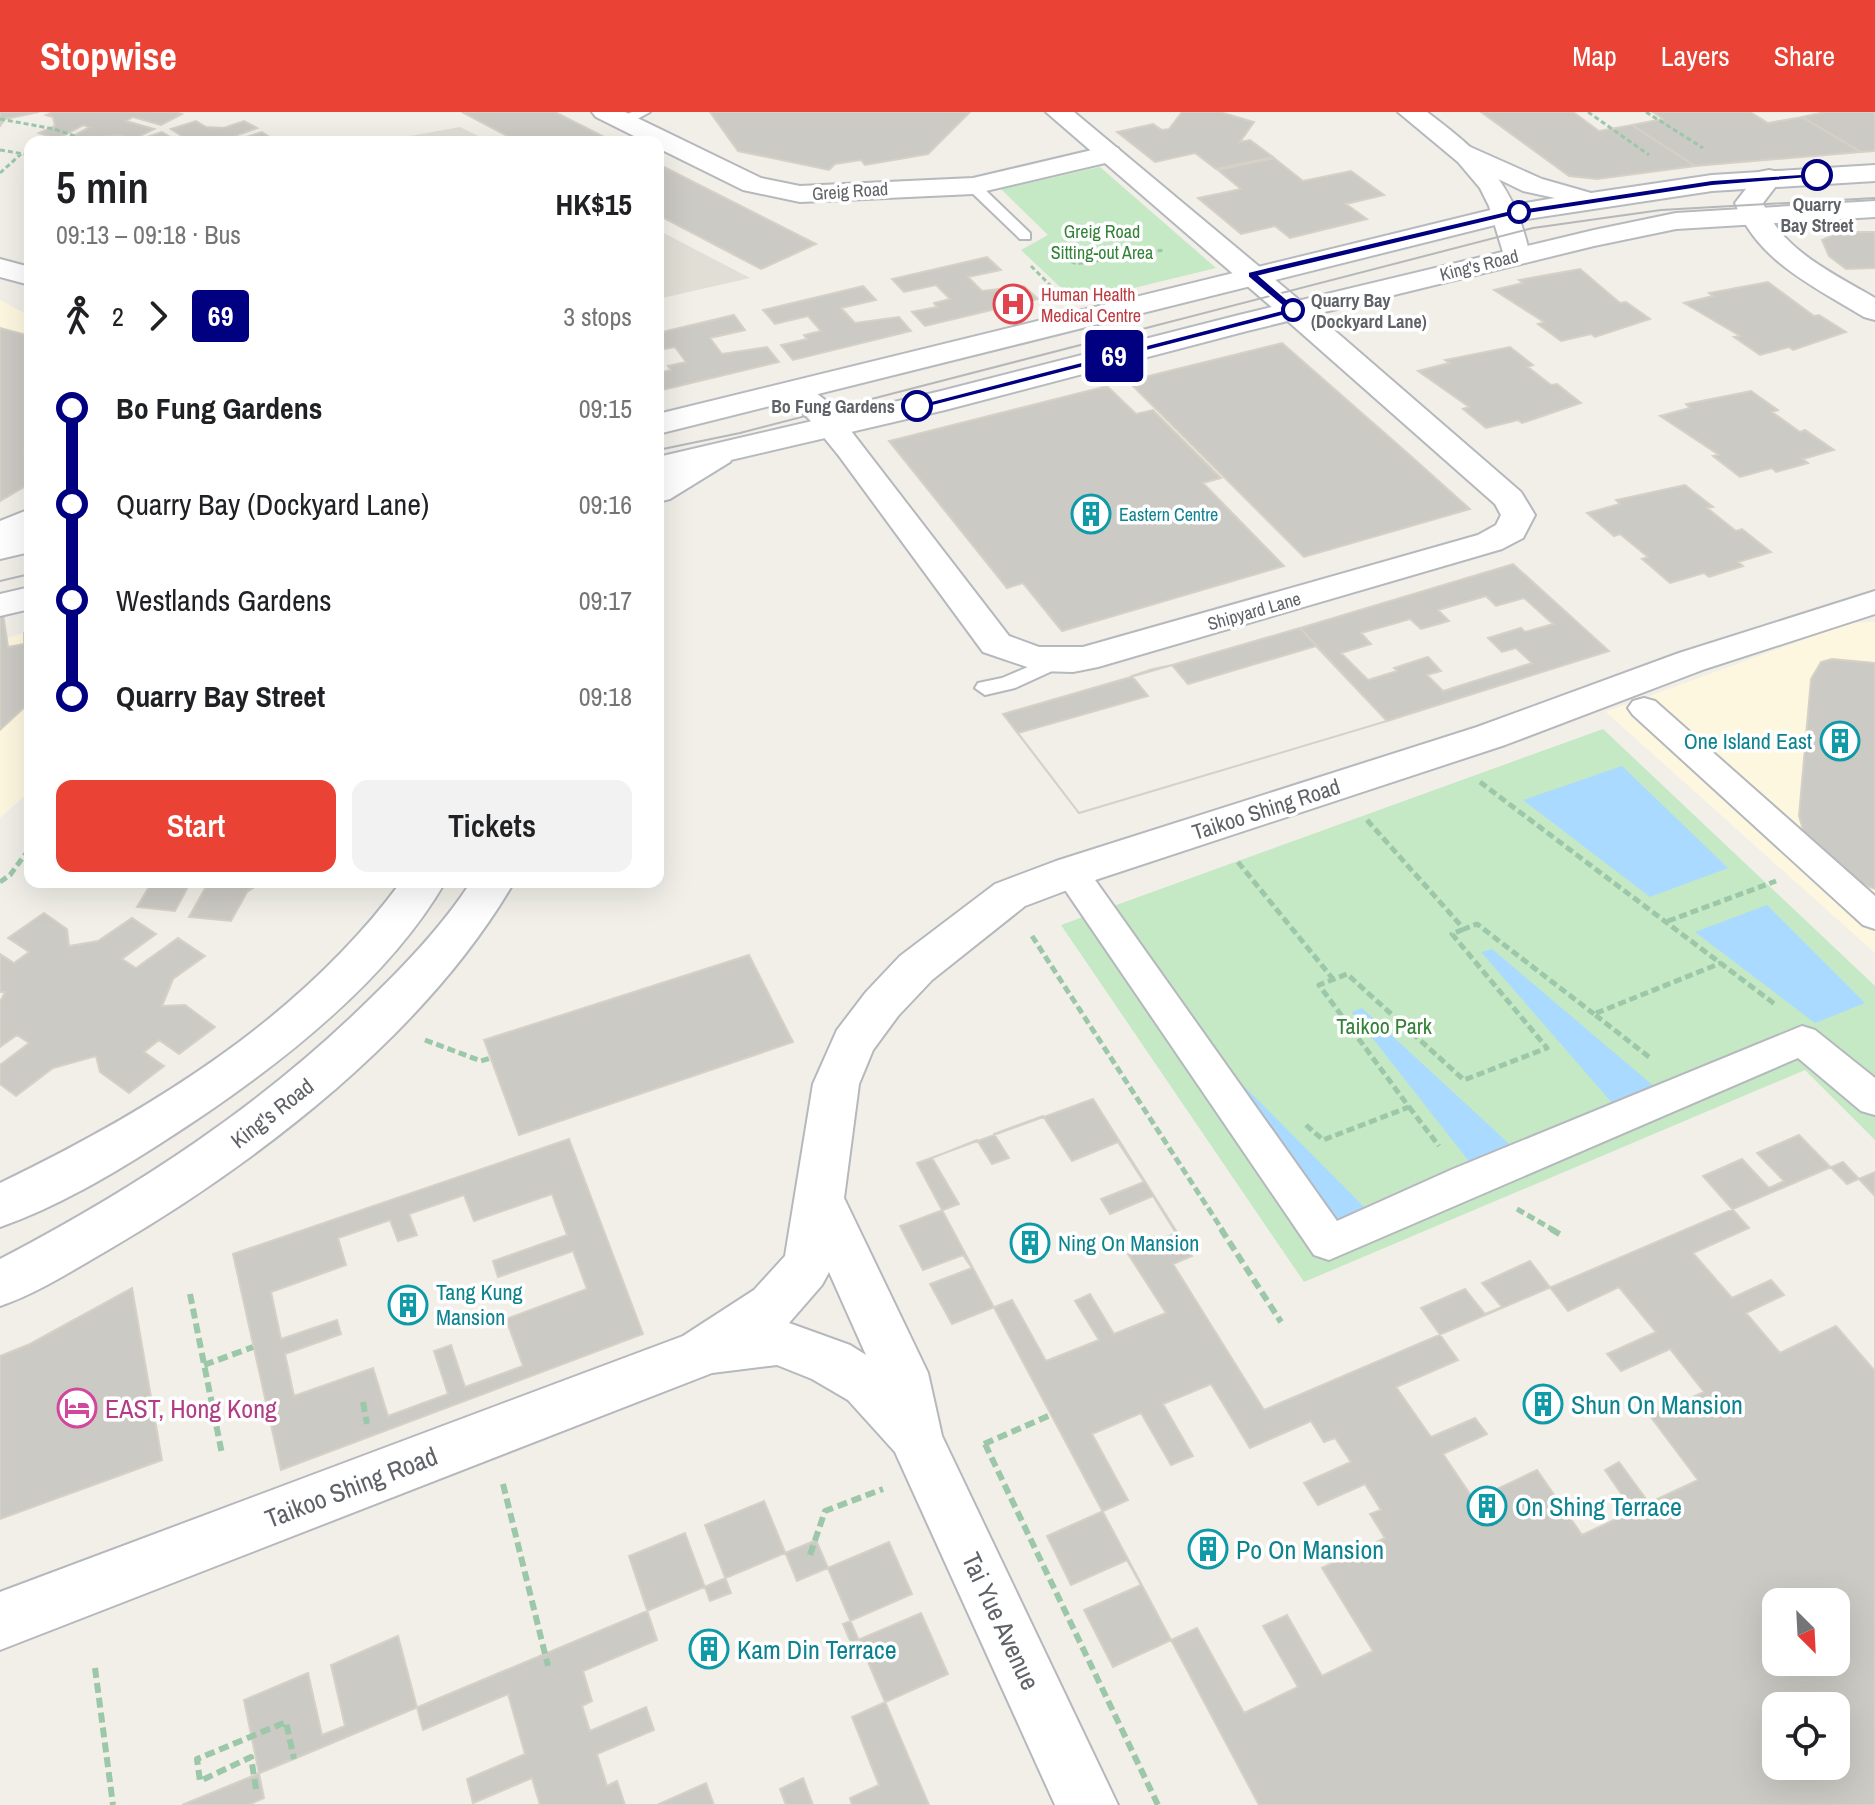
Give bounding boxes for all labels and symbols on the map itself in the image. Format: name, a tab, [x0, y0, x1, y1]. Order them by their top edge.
marker: Quarry Bay Street	[1802, 160, 1832, 190]
street label: Greig Road	[811, 176, 889, 206]
place label: Quarry Bay Street	[1780, 192, 1854, 238]
unlabelled marker	[1508, 201, 1530, 223]
park label: Greig Road Sitting-out Area	[1051, 219, 1153, 265]
street label: King's Road	[1437, 243, 1521, 287]
place label: Human Health Medical Centre	[1041, 282, 1141, 328]
hospital icon: Human Health Medical Centre	[992, 283, 1034, 325]
place label: Quarry Bay (Dockyard Lane)	[1311, 288, 1427, 334]
marker: Quarry Bay (Dockyard Lane)	[1282, 299, 1304, 321]
line badge: 69	[1078, 330, 1150, 382]
marker: Bo Fung Gardens	[902, 391, 932, 421]
place label: Bo Fung Gardens	[771, 394, 895, 419]
building icon: Eastern Centre	[1070, 493, 1112, 535]
place label: Eastern Centre	[1119, 502, 1218, 527]
street label: Shipyard Lane	[1204, 586, 1304, 636]
building icon: One Island East	[1819, 720, 1861, 762]
place label: One Island East	[1684, 726, 1812, 756]
street label: Taikoo Shing Road	[1188, 771, 1344, 847]
park label: Taikoo Park	[1336, 1011, 1433, 1041]
street label: King's Road	[224, 1071, 320, 1155]
building icon: Ning On Mansion	[1009, 1222, 1051, 1264]
place label: Ning On Mansion	[1058, 1228, 1199, 1258]
place label: Tang Kung Mansion	[436, 1277, 523, 1332]
building icon: Tang Kung Mansion	[387, 1284, 429, 1326]
building icon: Shun On Mansion	[1522, 1383, 1564, 1425]
hotel icon: EAST, Hong Kong	[56, 1387, 98, 1429]
place label: Shun On Mansion	[1571, 1387, 1743, 1422]
place label: EAST, Hong Kong	[105, 1391, 277, 1426]
street label: Taikoo Shing Road	[260, 1438, 442, 1536]
building icon: On Shing Terrace	[1466, 1485, 1508, 1527]
place label: On Shing Terrace	[1515, 1489, 1682, 1524]
building icon: Po On Mansion	[1187, 1528, 1229, 1570]
place label: Po On Mansion	[1236, 1532, 1384, 1567]
street label: Tai Yue Avenue	[954, 1547, 1048, 1695]
north arrow	[1762, 1588, 1850, 1676]
building icon: Kam Din Terrace	[688, 1628, 730, 1670]
place label: Kam Din Terrace	[737, 1632, 897, 1667]

